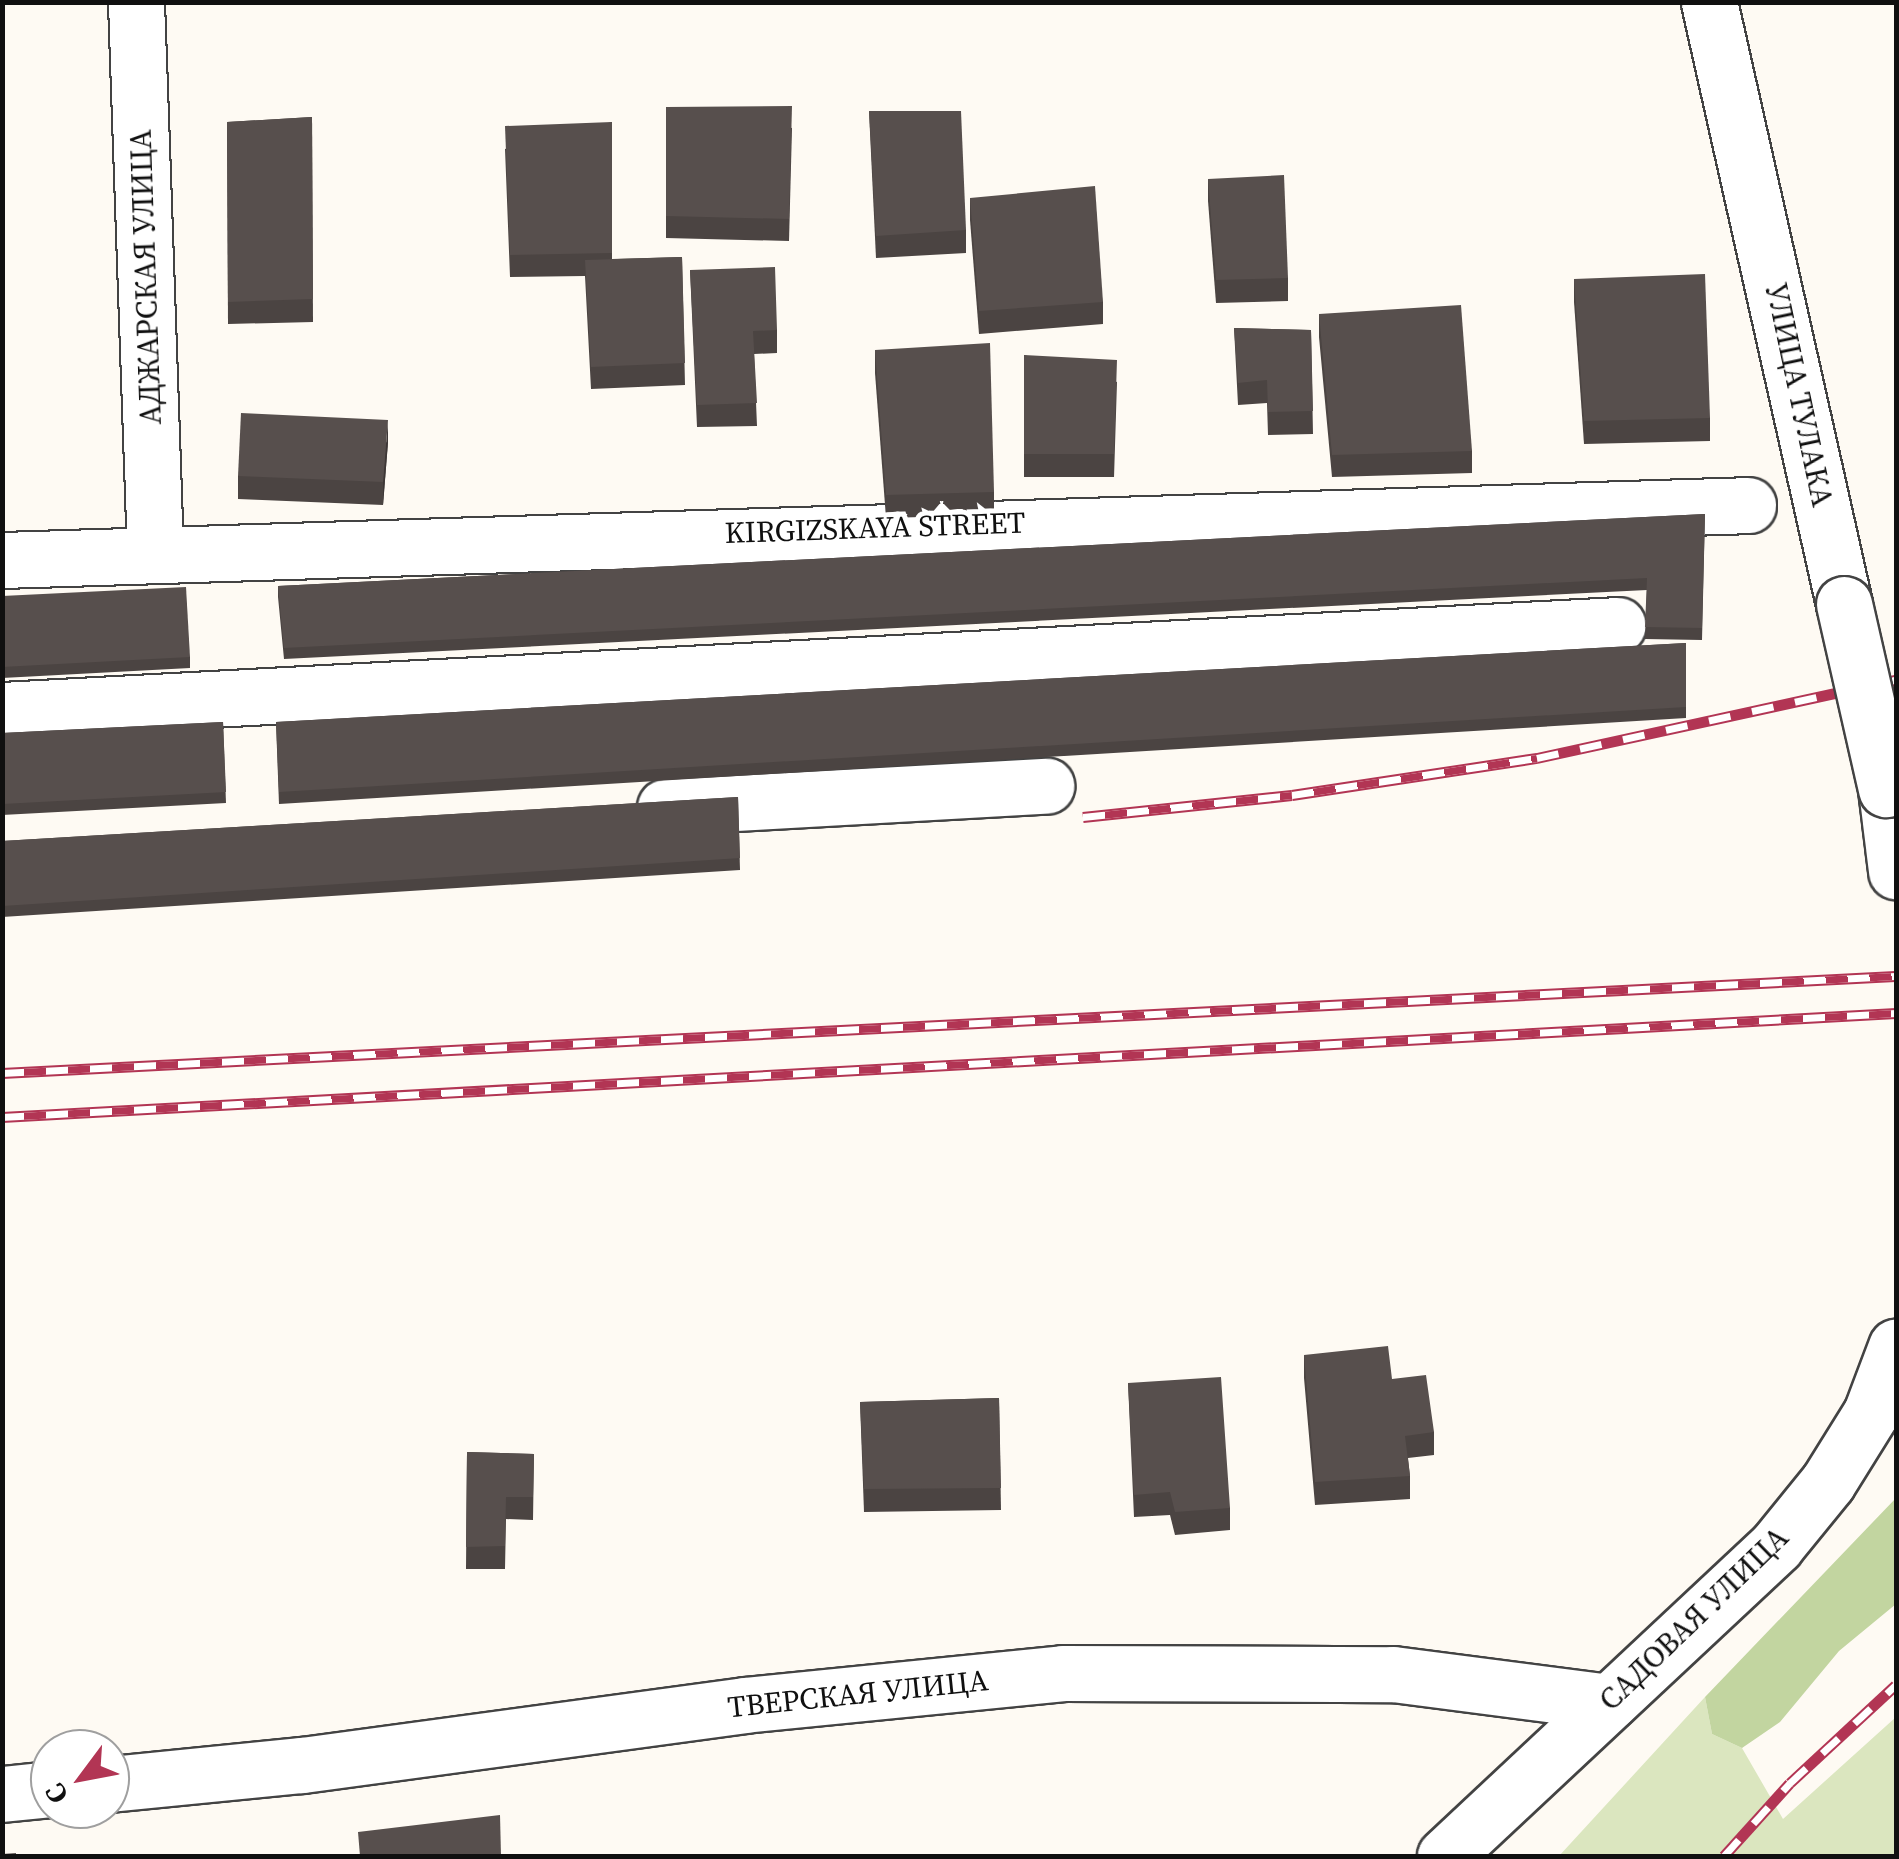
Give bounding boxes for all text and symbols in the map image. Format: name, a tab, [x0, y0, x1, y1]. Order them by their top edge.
street label: АДЖАРСКАЯ УЛИЦА	[123, 129, 169, 425]
street label: УЛИЦА ТУЛАКА	[1758, 280, 1840, 510]
street label: KIRGIZSKAYA STREET	[724, 505, 1026, 551]
street label: САДОВАЯ УЛИЦА	[1592, 1520, 1796, 1718]
street label: ТВЕРСКАЯ УЛИЦА	[726, 1662, 990, 1726]
north arrow	[30, 1729, 130, 1829]
text: С	[36, 1776, 77, 1811]

